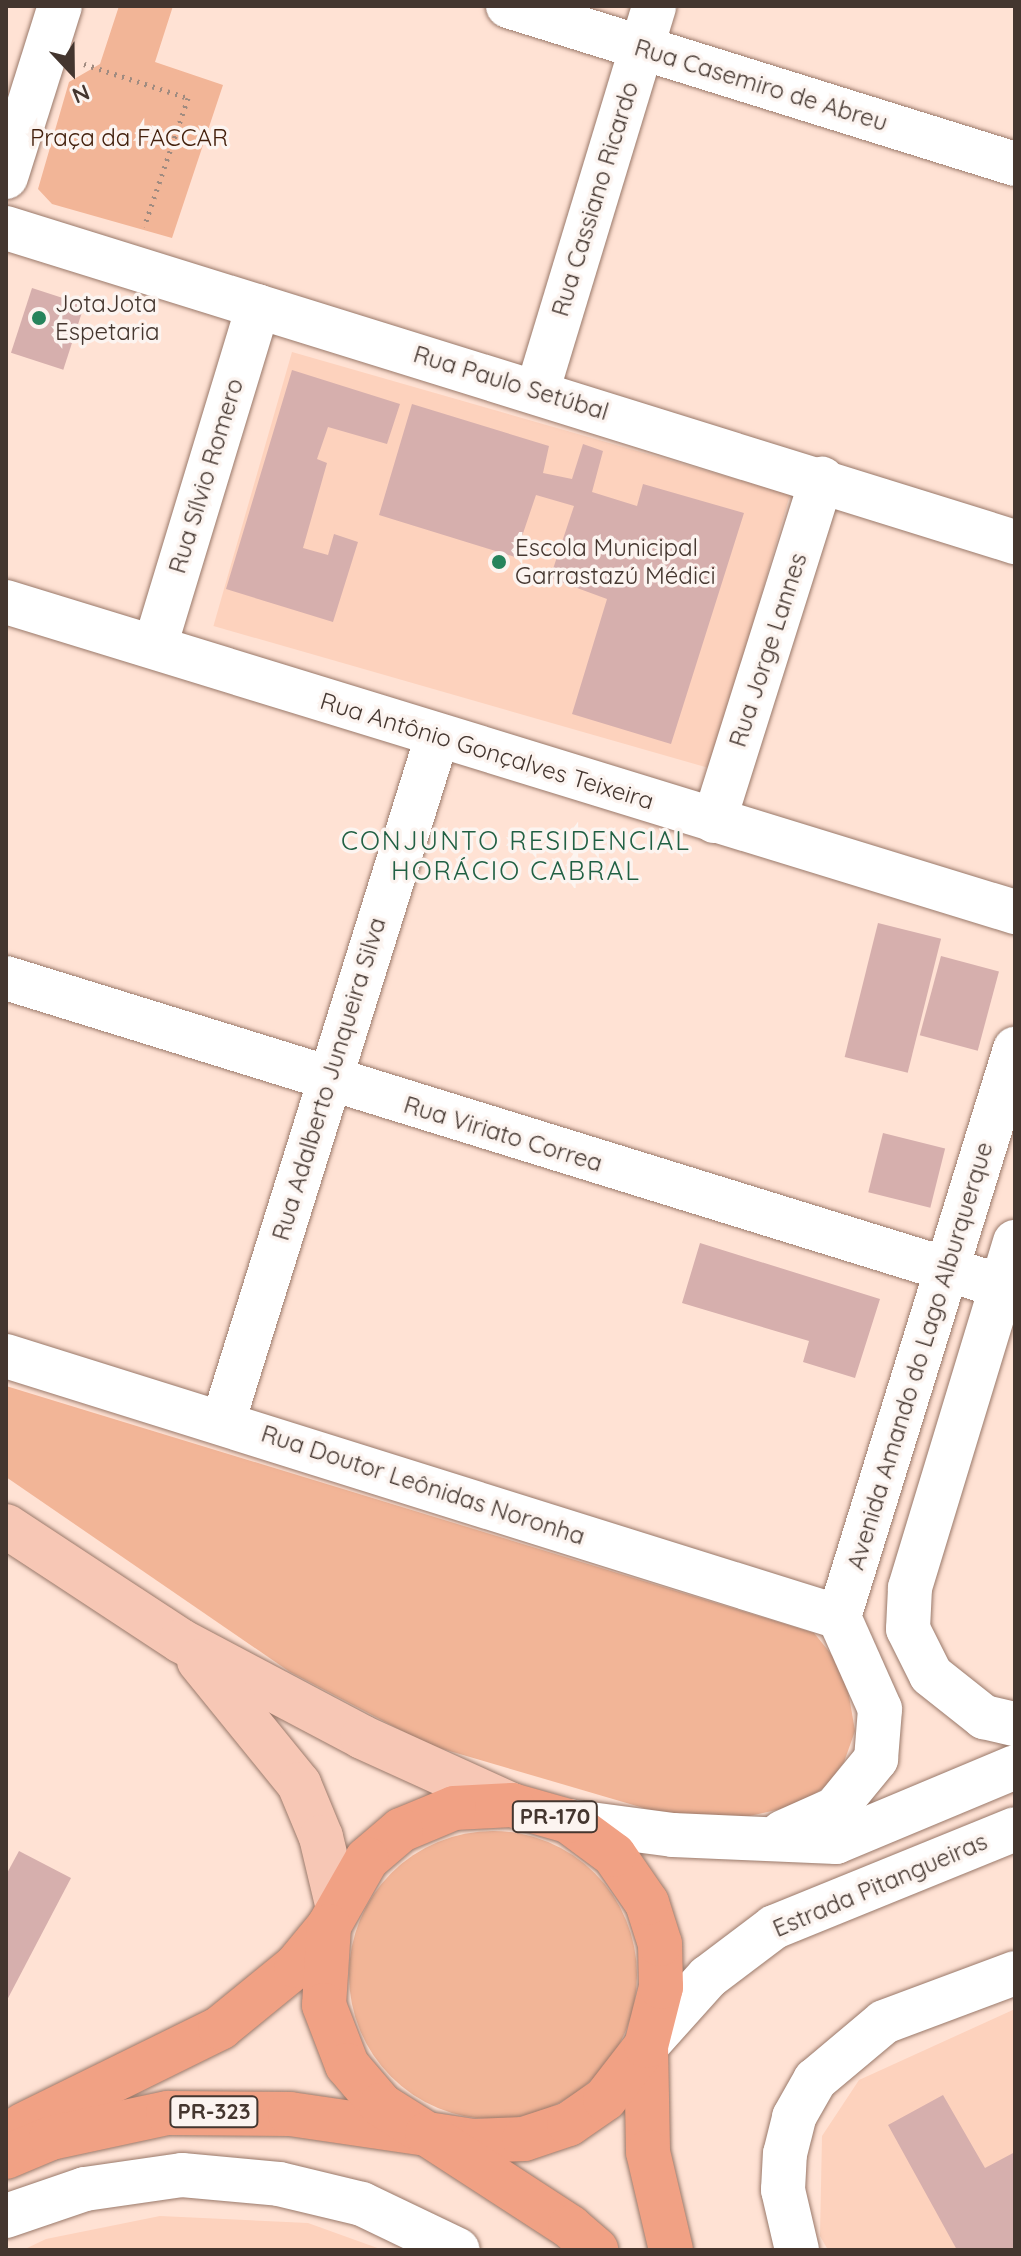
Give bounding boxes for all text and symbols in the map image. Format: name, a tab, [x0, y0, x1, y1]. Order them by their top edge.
north arrow	[32, 32, 112, 112]
street label: Rua Casemiro de Abreu	[631, 33, 891, 137]
text: N	[68, 78, 94, 110]
street label: Rua Cassiano Ricardo	[546, 78, 644, 320]
park label: Praça da FACCAR	[30, 124, 228, 152]
place label: JotaJota Espetaria	[55, 290, 160, 346]
marker: JotaJota Espetaria	[30, 309, 48, 327]
street label: Rua Paulo Setúbal	[410, 340, 612, 426]
street label: Rua Sílvio Romero	[163, 375, 249, 577]
place label: Escola Municipal Garrastazú Médici	[515, 534, 716, 590]
street label: Rua Jorge Lannes	[723, 549, 813, 751]
marker: Escola Municipal Garrastazú Médici	[490, 553, 508, 571]
street label: Rua Antônio Gonçalves Teixeira	[317, 686, 657, 816]
district label: CONJUNTO RESIDENCIAL HORÁCIO CABRAL	[341, 825, 691, 886]
street label: Rua Adalberto Junqueira Silva	[266, 914, 392, 1244]
street label: Rua Viriato Correa	[400, 1090, 606, 1178]
street label: Avenida Amando do Lago Alburquerque	[841, 1139, 999, 1573]
street label: Rua Doutor Leônidas Noronha	[258, 1419, 588, 1551]
road number: PR-170	[511, 1799, 599, 1835]
street label: Estrada Pitangueiras	[768, 1827, 992, 1943]
road number: PR-323	[168, 2094, 260, 2130]

